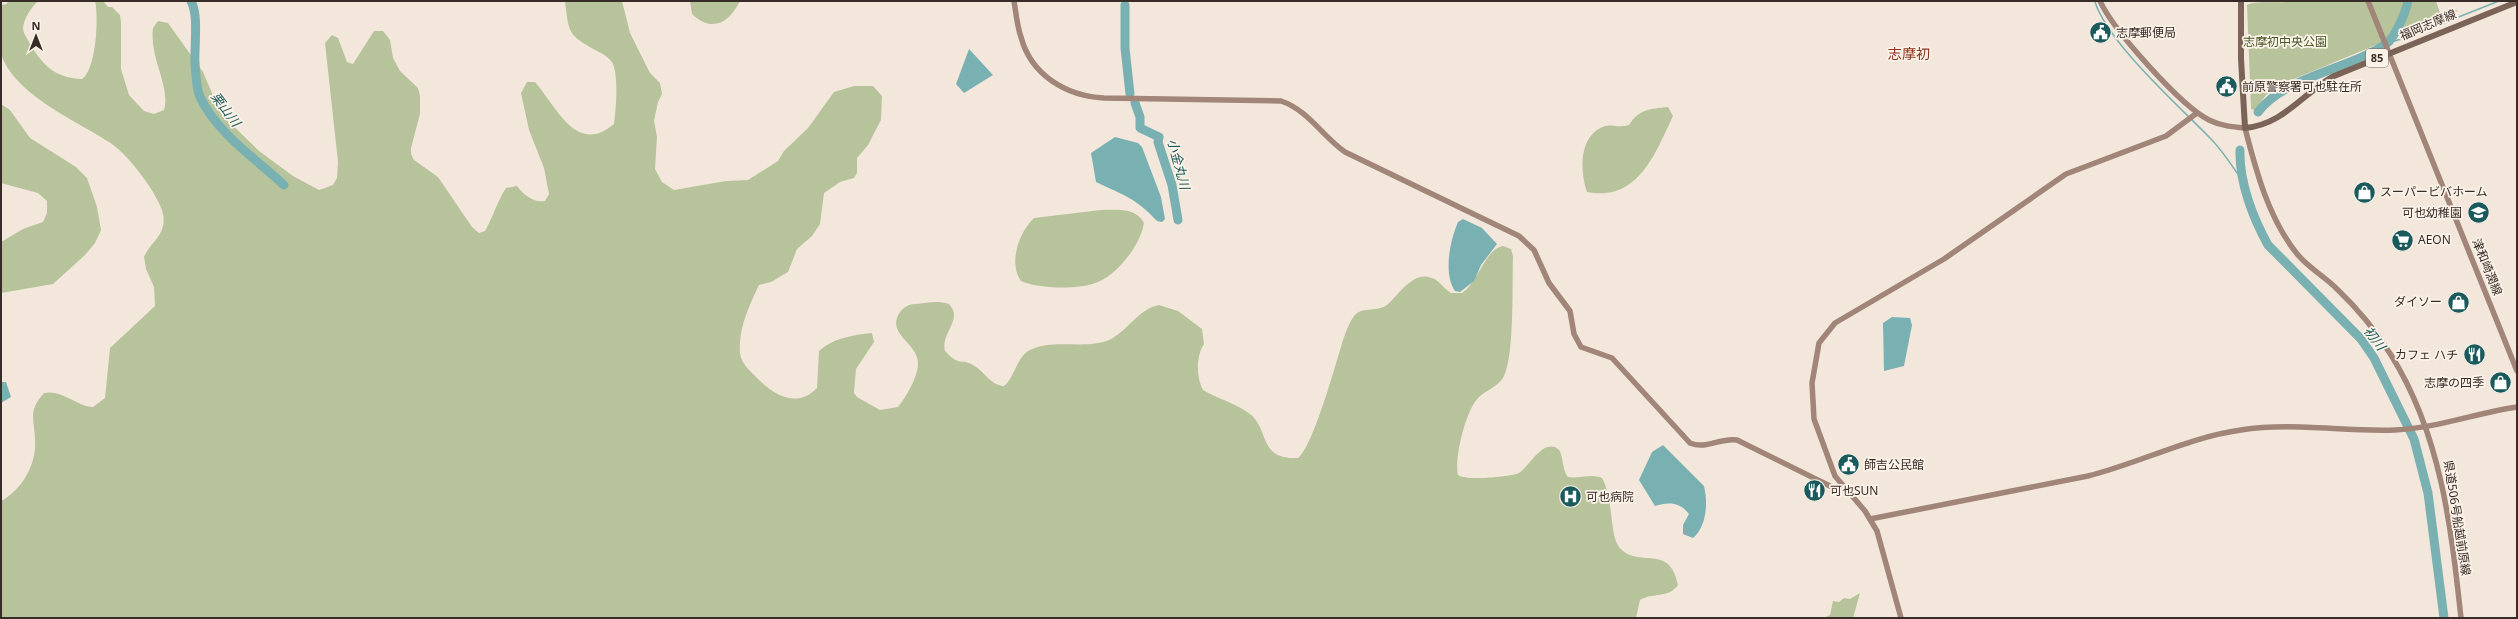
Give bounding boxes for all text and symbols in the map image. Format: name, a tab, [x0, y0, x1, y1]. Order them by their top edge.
street label: 福岡志摩線	[2397, 5, 2459, 44]
north arrow	[16, 16, 56, 56]
text: N	[32, 18, 40, 33]
public building icon: 志摩郵便局	[2088, 20, 2114, 46]
place label: 志摩郵便局	[2116, 24, 2176, 41]
park label: 志摩初中央公園	[2243, 33, 2327, 50]
district label: 志摩初	[1888, 44, 1930, 63]
road number: 85	[2366, 49, 2388, 67]
public building icon: 前原警察署可也駐在所	[2213, 74, 2239, 100]
place label: 前原警察署可也駐在所	[2242, 78, 2362, 95]
water label: 栗山川	[207, 88, 246, 132]
water label: 小金丸川	[1164, 137, 1195, 193]
shop icon: スーパービバホーム	[2352, 179, 2378, 205]
place label: スーパービバホーム	[2380, 183, 2488, 200]
school or university icon: 可也幼稚園	[2465, 200, 2491, 226]
place label: 可也幼稚園	[2402, 204, 2462, 221]
supermarket icon: AEON	[2390, 227, 2416, 253]
place label: AEON	[2418, 231, 2451, 248]
street label: 津和崎潤線	[2468, 236, 2507, 298]
shop icon: ダイソー	[2445, 289, 2471, 315]
place label: ダイソー	[2394, 293, 2442, 310]
water label: 初川	[2360, 322, 2391, 355]
restaurant icon: カフェ ハチ	[2461, 342, 2487, 368]
place label: カフェ ハチ	[2395, 346, 2458, 363]
shop icon: 志摩の四季	[2487, 370, 2513, 396]
place label: 志摩の四季	[2424, 374, 2484, 391]
public building icon: 師吉公民館	[1836, 452, 1862, 478]
place label: 師吉公民館	[1864, 456, 1924, 473]
street label: 県道506号船越前原線	[2440, 459, 2475, 577]
restaurant icon: 可也SUN	[1802, 478, 1828, 504]
place label: 可也SUN	[1830, 482, 1878, 499]
hospital icon: 可也病院	[1557, 484, 1583, 510]
place label: 可也病院	[1586, 488, 1634, 505]

